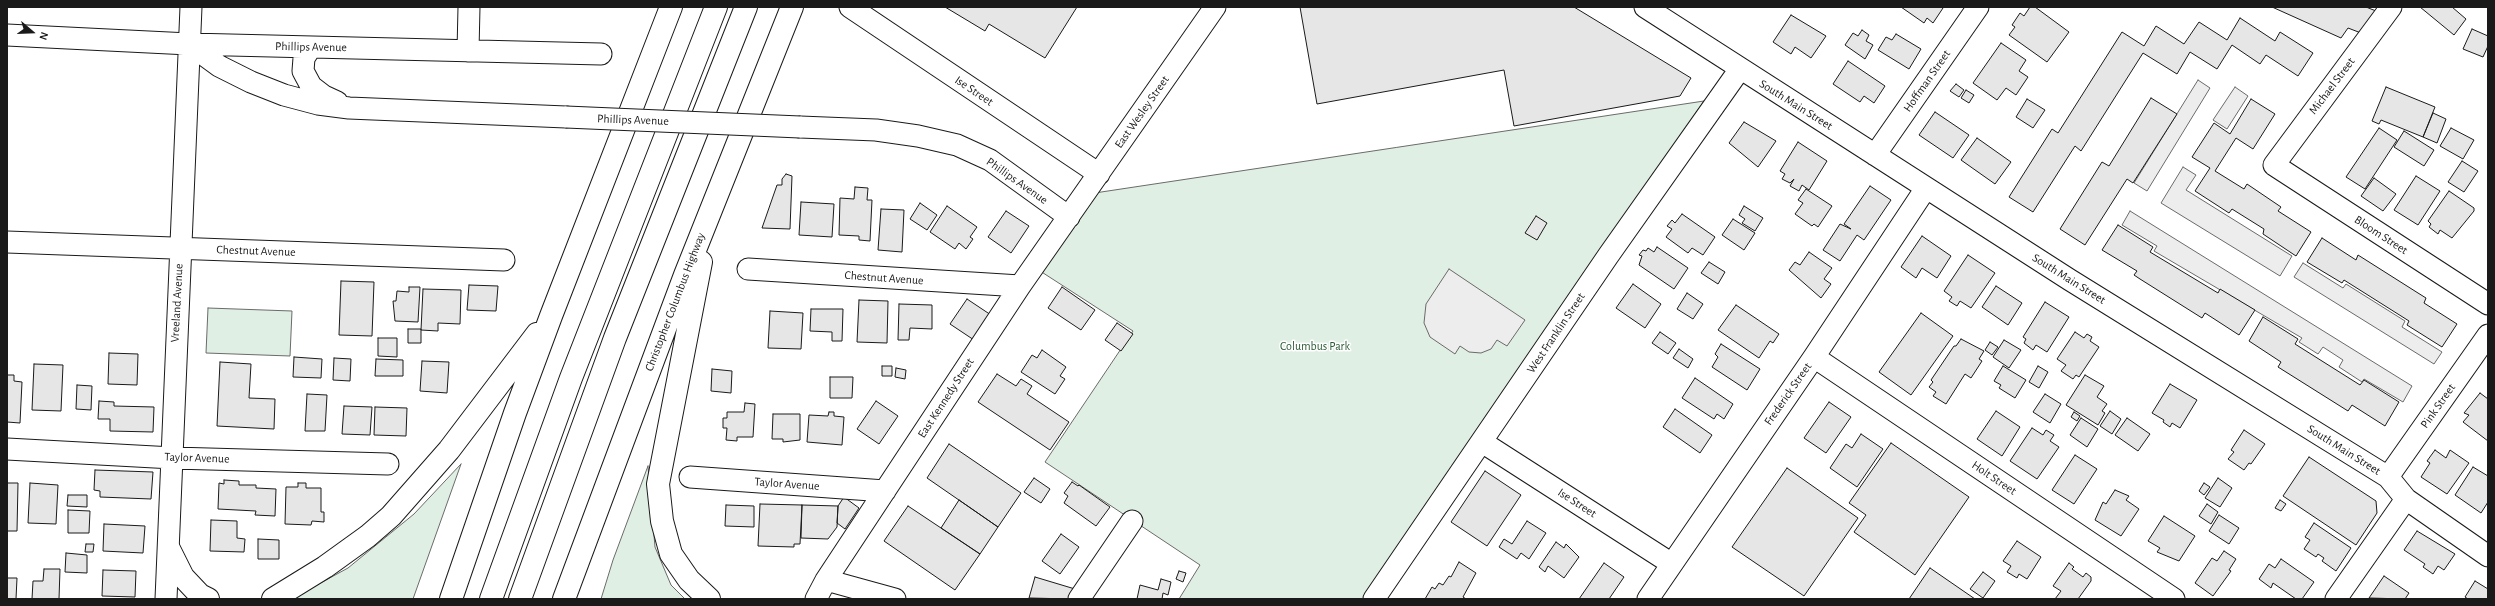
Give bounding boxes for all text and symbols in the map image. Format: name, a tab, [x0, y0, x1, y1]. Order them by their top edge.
north arrow	[12, 12, 52, 52]
text: N	[37, 31, 50, 41]
street label: Phillips Avenue	[275, 39, 347, 55]
street label: Hoffman Street	[1900, 47, 1954, 115]
street label: Michael Street	[2306, 55, 2358, 117]
street label: Ise Street	[952, 73, 996, 109]
street label: East Wesley Street	[1112, 73, 1172, 151]
street label: South Main Street	[1757, 77, 1835, 133]
street label: Phillips Avenue	[597, 112, 669, 128]
street label: Phillips Avenue	[983, 155, 1051, 207]
street label: Bloom Street	[2352, 212, 2410, 258]
street label: Christopher Columbus Highway	[642, 231, 708, 373]
street label: Chestnut Avenue	[216, 242, 296, 260]
street label: South Main Street	[2030, 251, 2108, 307]
street label: Vreeland Avenue	[168, 263, 186, 343]
street label: Chestnut Avenue	[844, 268, 924, 288]
street label: West Franklin Street	[1524, 290, 1588, 376]
park label: Columbus Park	[1280, 339, 1350, 353]
street label: East Kennedy Street	[915, 355, 977, 441]
street label: Frederick Street	[1761, 360, 1815, 428]
street label: Pink Street	[2417, 381, 2459, 431]
street label: South Main Street	[2305, 422, 2383, 478]
street label: Taylor Avenue	[164, 450, 230, 466]
street label: Holt Street	[1969, 458, 2019, 498]
street label: Taylor Avenue	[754, 475, 820, 493]
street label: Ise Street	[1555, 485, 1599, 521]

